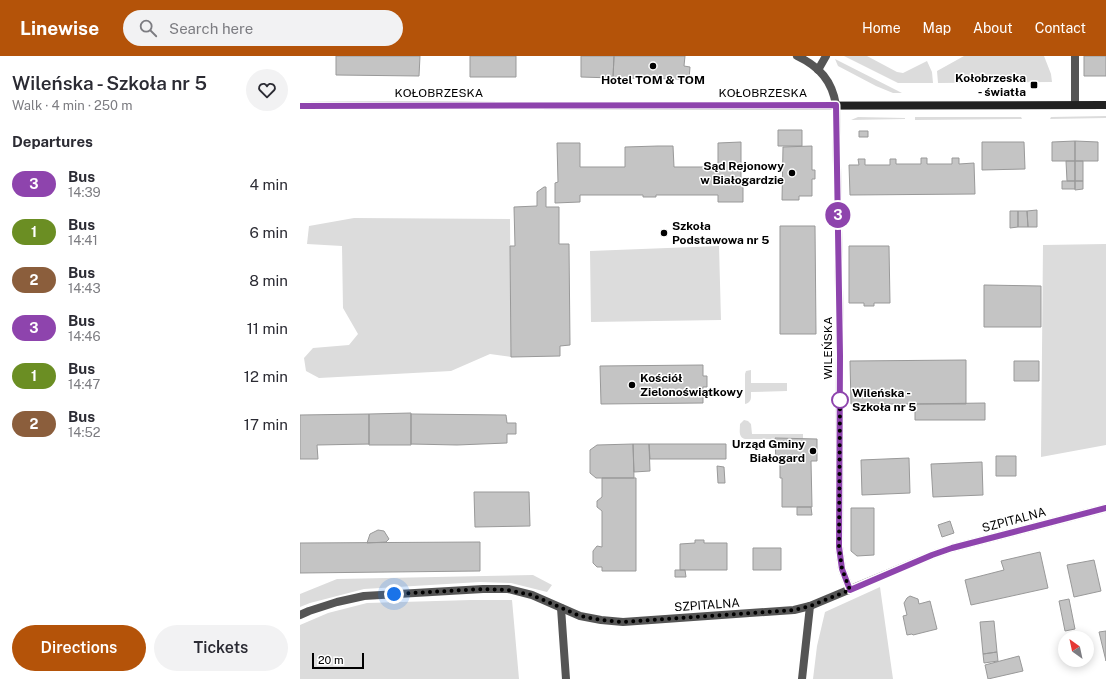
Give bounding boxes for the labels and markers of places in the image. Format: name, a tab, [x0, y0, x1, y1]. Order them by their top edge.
marker: Hotel TOM & TOM	[648, 61, 658, 71]
place label: Kołobrzeska - światła	[955, 71, 1026, 99]
place label: Hotel TOM & TOM	[601, 73, 705, 87]
marker: Kołobrzeska - światła	[1029, 80, 1039, 90]
place label: Sąd Rejonowy w Białogardzie	[700, 159, 784, 187]
marker: Sąd Rejonowy w Białogardzie	[787, 168, 797, 178]
place label: Szkoła Podstawowa nr 5	[672, 219, 769, 247]
marker: Szkoła Podstawowa nr 5	[659, 228, 669, 238]
place label: Kościół Zielonoświątkowy	[640, 371, 743, 399]
marker: Kościół Zielonoświątkowy	[627, 380, 637, 390]
place label: Wileńska - Szkoła nr 5	[852, 386, 916, 414]
marker: Wileńska - Szkoła nr 5	[831, 391, 849, 409]
place label: Urząd Gminy Białogard	[732, 437, 805, 465]
marker: Urząd Gminy Białogard	[808, 446, 818, 456]

